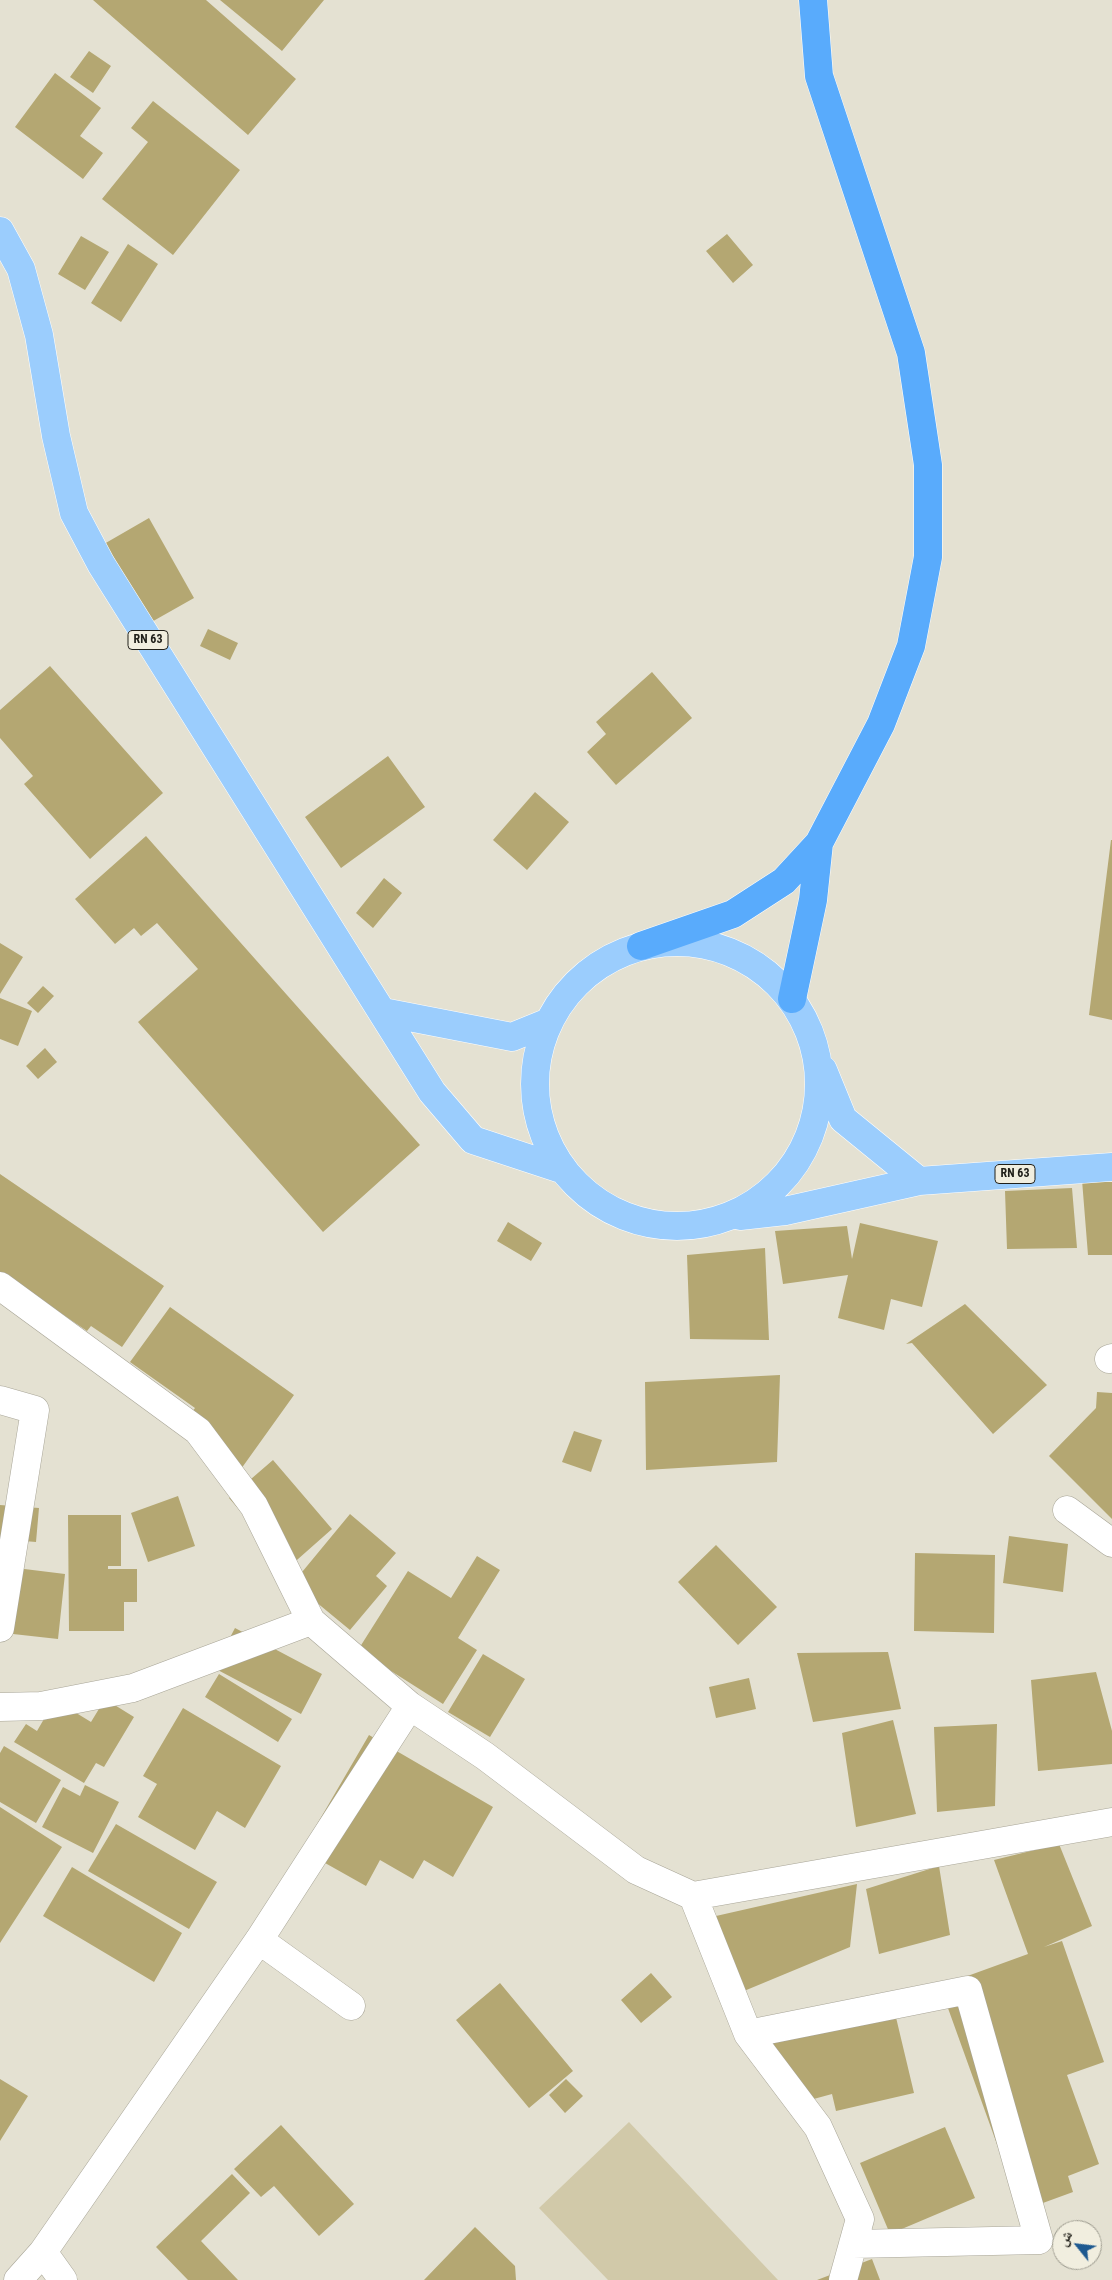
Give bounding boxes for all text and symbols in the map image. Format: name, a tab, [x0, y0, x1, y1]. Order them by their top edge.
road number: RN 63	[128, 630, 168, 650]
road number: RN 63	[995, 1164, 1035, 1184]
north arrow	[1052, 2220, 1102, 2270]
text: ش	[1054, 2228, 1075, 2249]

